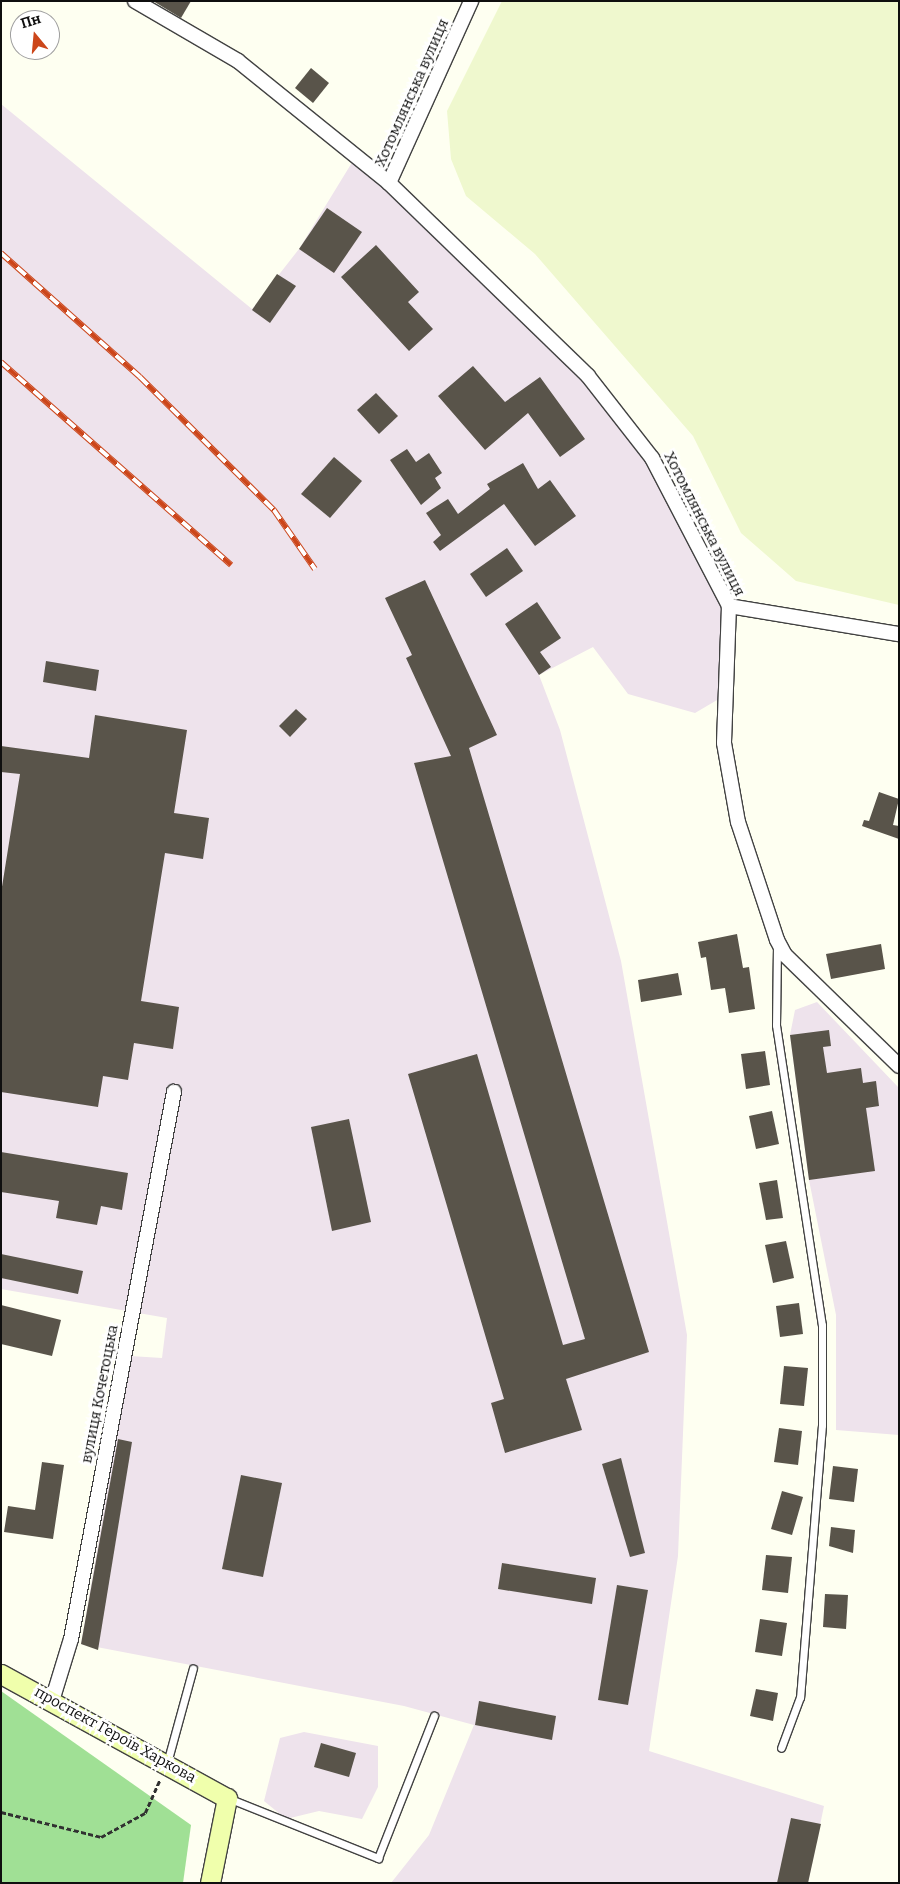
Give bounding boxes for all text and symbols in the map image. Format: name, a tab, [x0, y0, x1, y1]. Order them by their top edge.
north arrow	[10, 10, 60, 60]
text: Пн	[19, 10, 43, 32]
street label: Хотомлянська вулиця	[371, 16, 453, 170]
street label: Хотомлянська вулиця	[660, 449, 748, 599]
street label: вулиця Кочетоцька	[78, 1323, 122, 1465]
street label: проспект Героїв Харкова	[31, 1683, 199, 1787]

